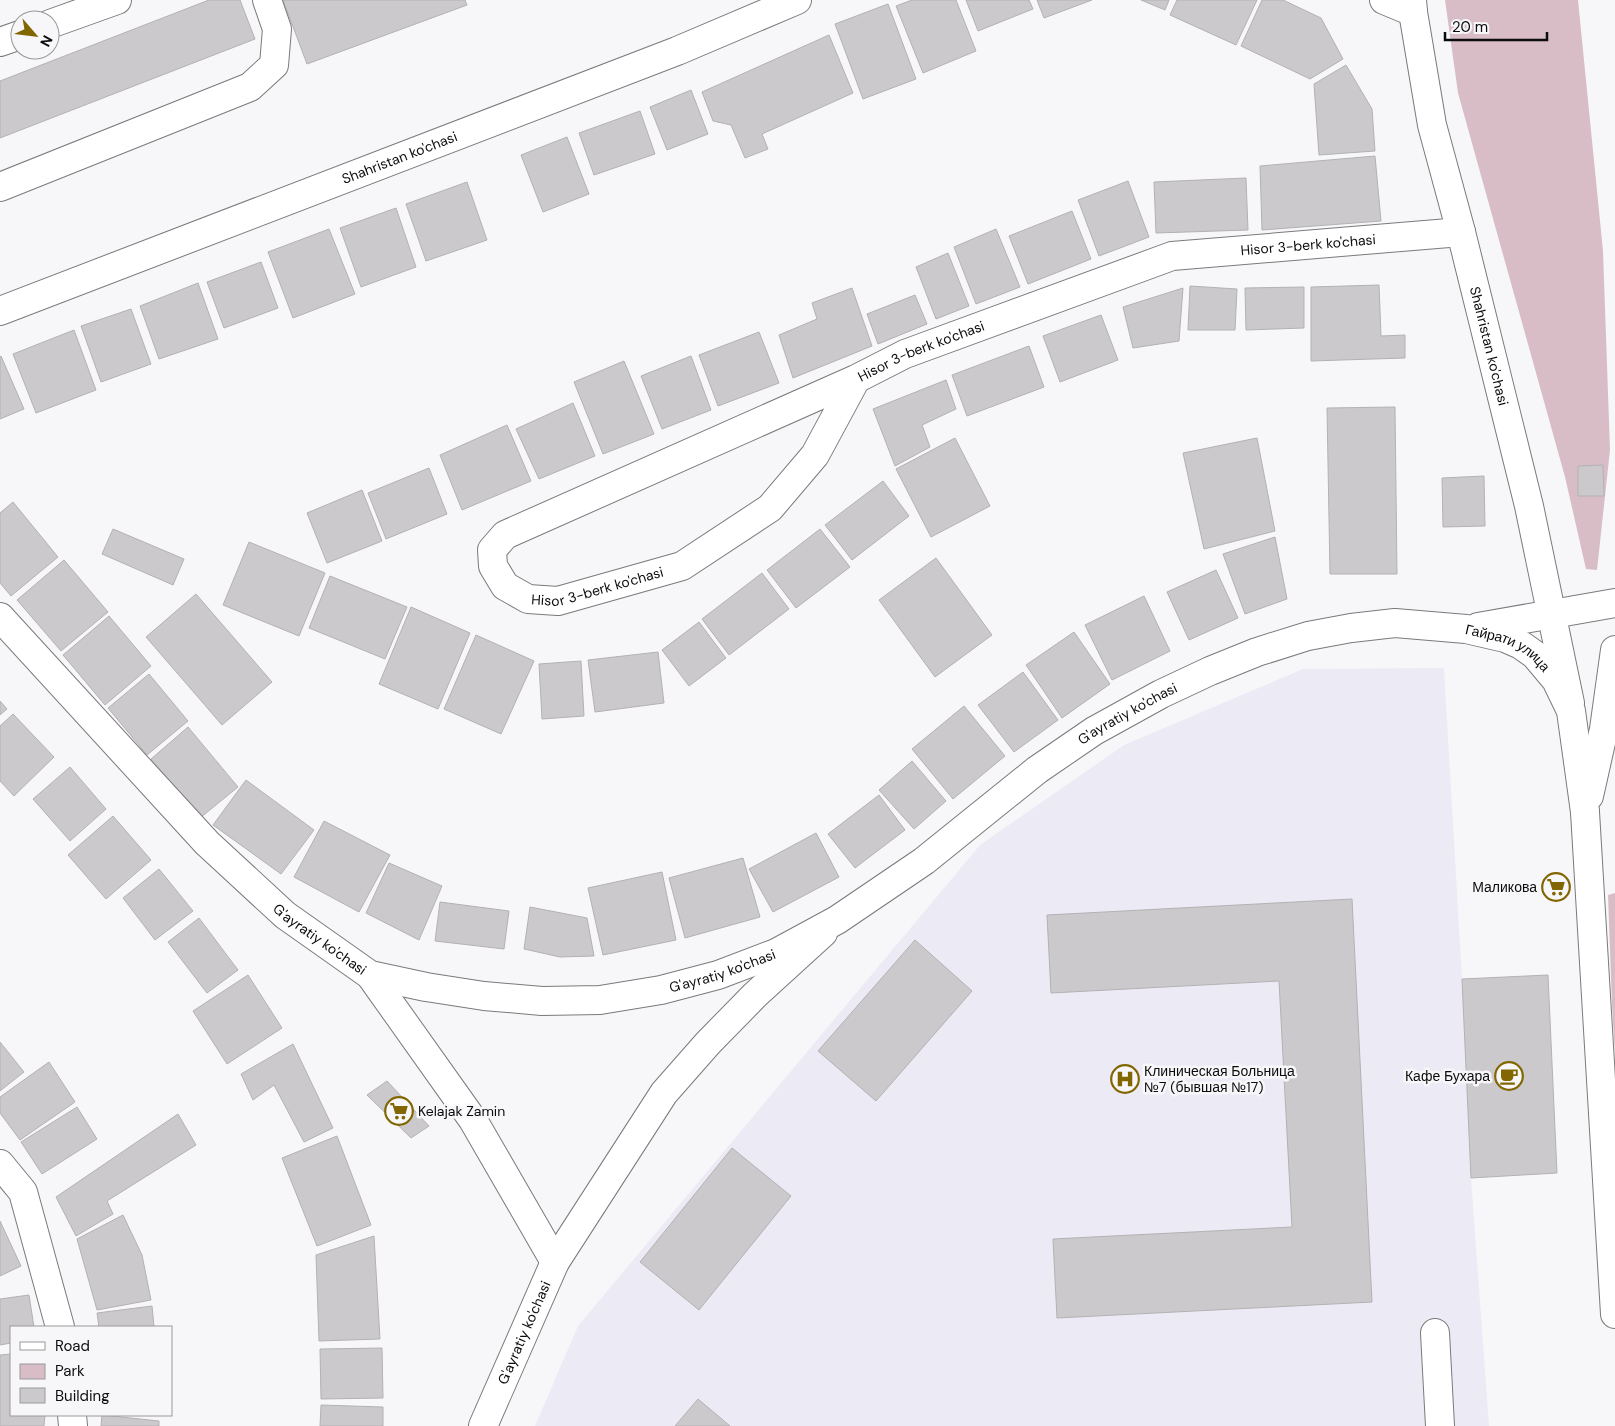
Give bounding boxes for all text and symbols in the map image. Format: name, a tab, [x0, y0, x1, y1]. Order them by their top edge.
north arrow	[10, 10, 60, 60]
scale bar	[1445, 10, 1548, 42]
text: 20 m	[1452, 17, 1488, 37]
text: N	[36, 32, 57, 50]
street label: Shahristan ko'chasi	[339, 127, 460, 188]
street label: Hisor 3-berk ko'chasi	[1240, 230, 1377, 259]
street label: Shahristan ko'chasi	[1466, 285, 1513, 407]
street label: Hisor 3-berk ko'chasi	[855, 317, 987, 386]
street label: Hisor 3-berk ko'chasi	[531, 563, 665, 610]
street label: Гайрати улица	[1464, 620, 1554, 676]
street label: G'ayratiy ko'chasi	[1074, 679, 1180, 748]
supermarket icon: Маликова	[1541, 872, 1571, 902]
place label: Маликова	[1472, 878, 1537, 896]
street label: G'ayratiy ko'chasi	[269, 899, 370, 979]
street label: G'ayratiy ko'chasi	[667, 945, 778, 996]
cafe icon: Кафе Бухара	[1494, 1061, 1524, 1091]
place label: Клиническая Больница №7 (бывшая №17)	[1144, 1062, 1295, 1096]
hospital icon: Клиническая Больница №7 (бывшая №17)	[1110, 1064, 1140, 1094]
place label: Кафе Бухара	[1405, 1067, 1490, 1085]
supermarket icon: Kelajak Zamin	[384, 1096, 414, 1126]
place label: Kelajak Zamin	[418, 1102, 505, 1120]
street label: G'ayratiy ko'chasi	[493, 1278, 555, 1387]
legend	[10, 1326, 172, 1416]
text: Road	[55, 1336, 90, 1356]
text: Park	[55, 1361, 85, 1381]
text: Building	[55, 1386, 110, 1406]

